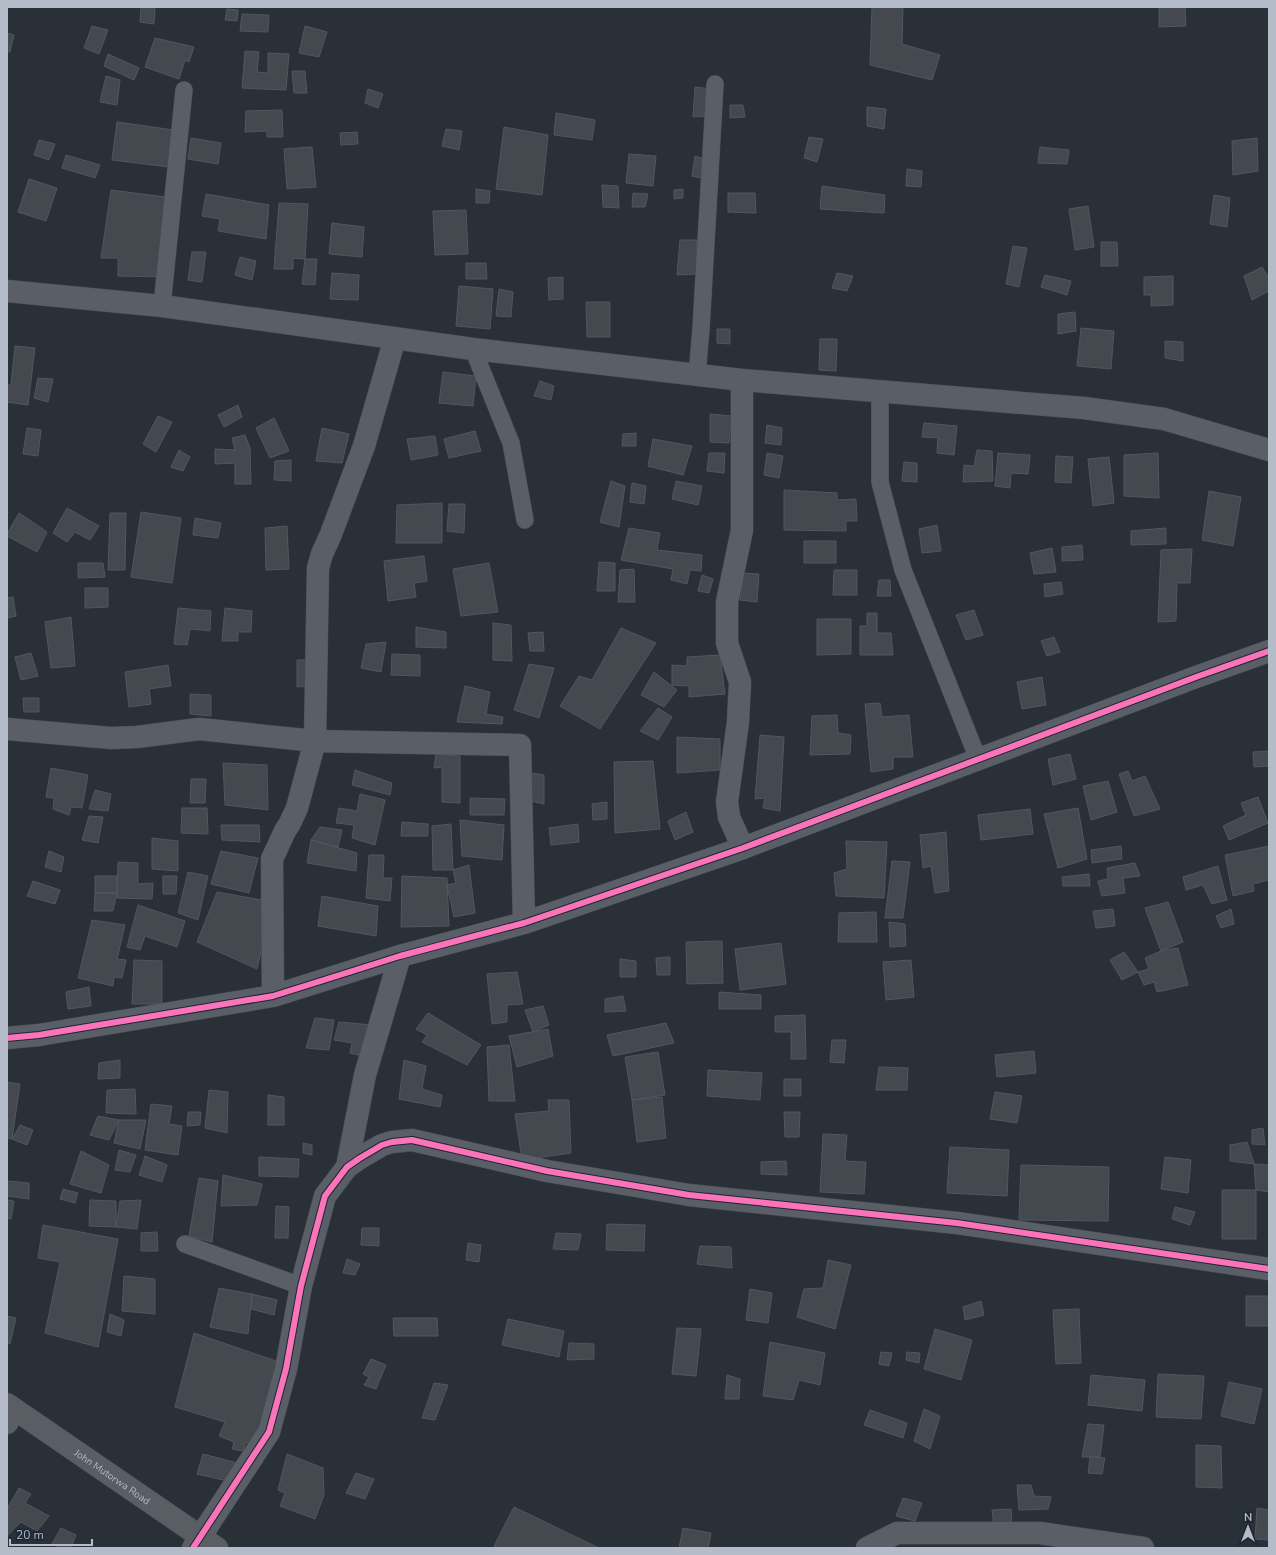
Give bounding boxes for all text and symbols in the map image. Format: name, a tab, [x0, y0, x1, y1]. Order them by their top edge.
street label: John Mutorwa Road	[70, 1446, 153, 1508]
north arrow	[1228, 1507, 1268, 1547]
text: N	[1244, 1510, 1252, 1525]
scale bar	[10, 1521, 92, 1547]
text: 20 m	[16, 1527, 44, 1543]

